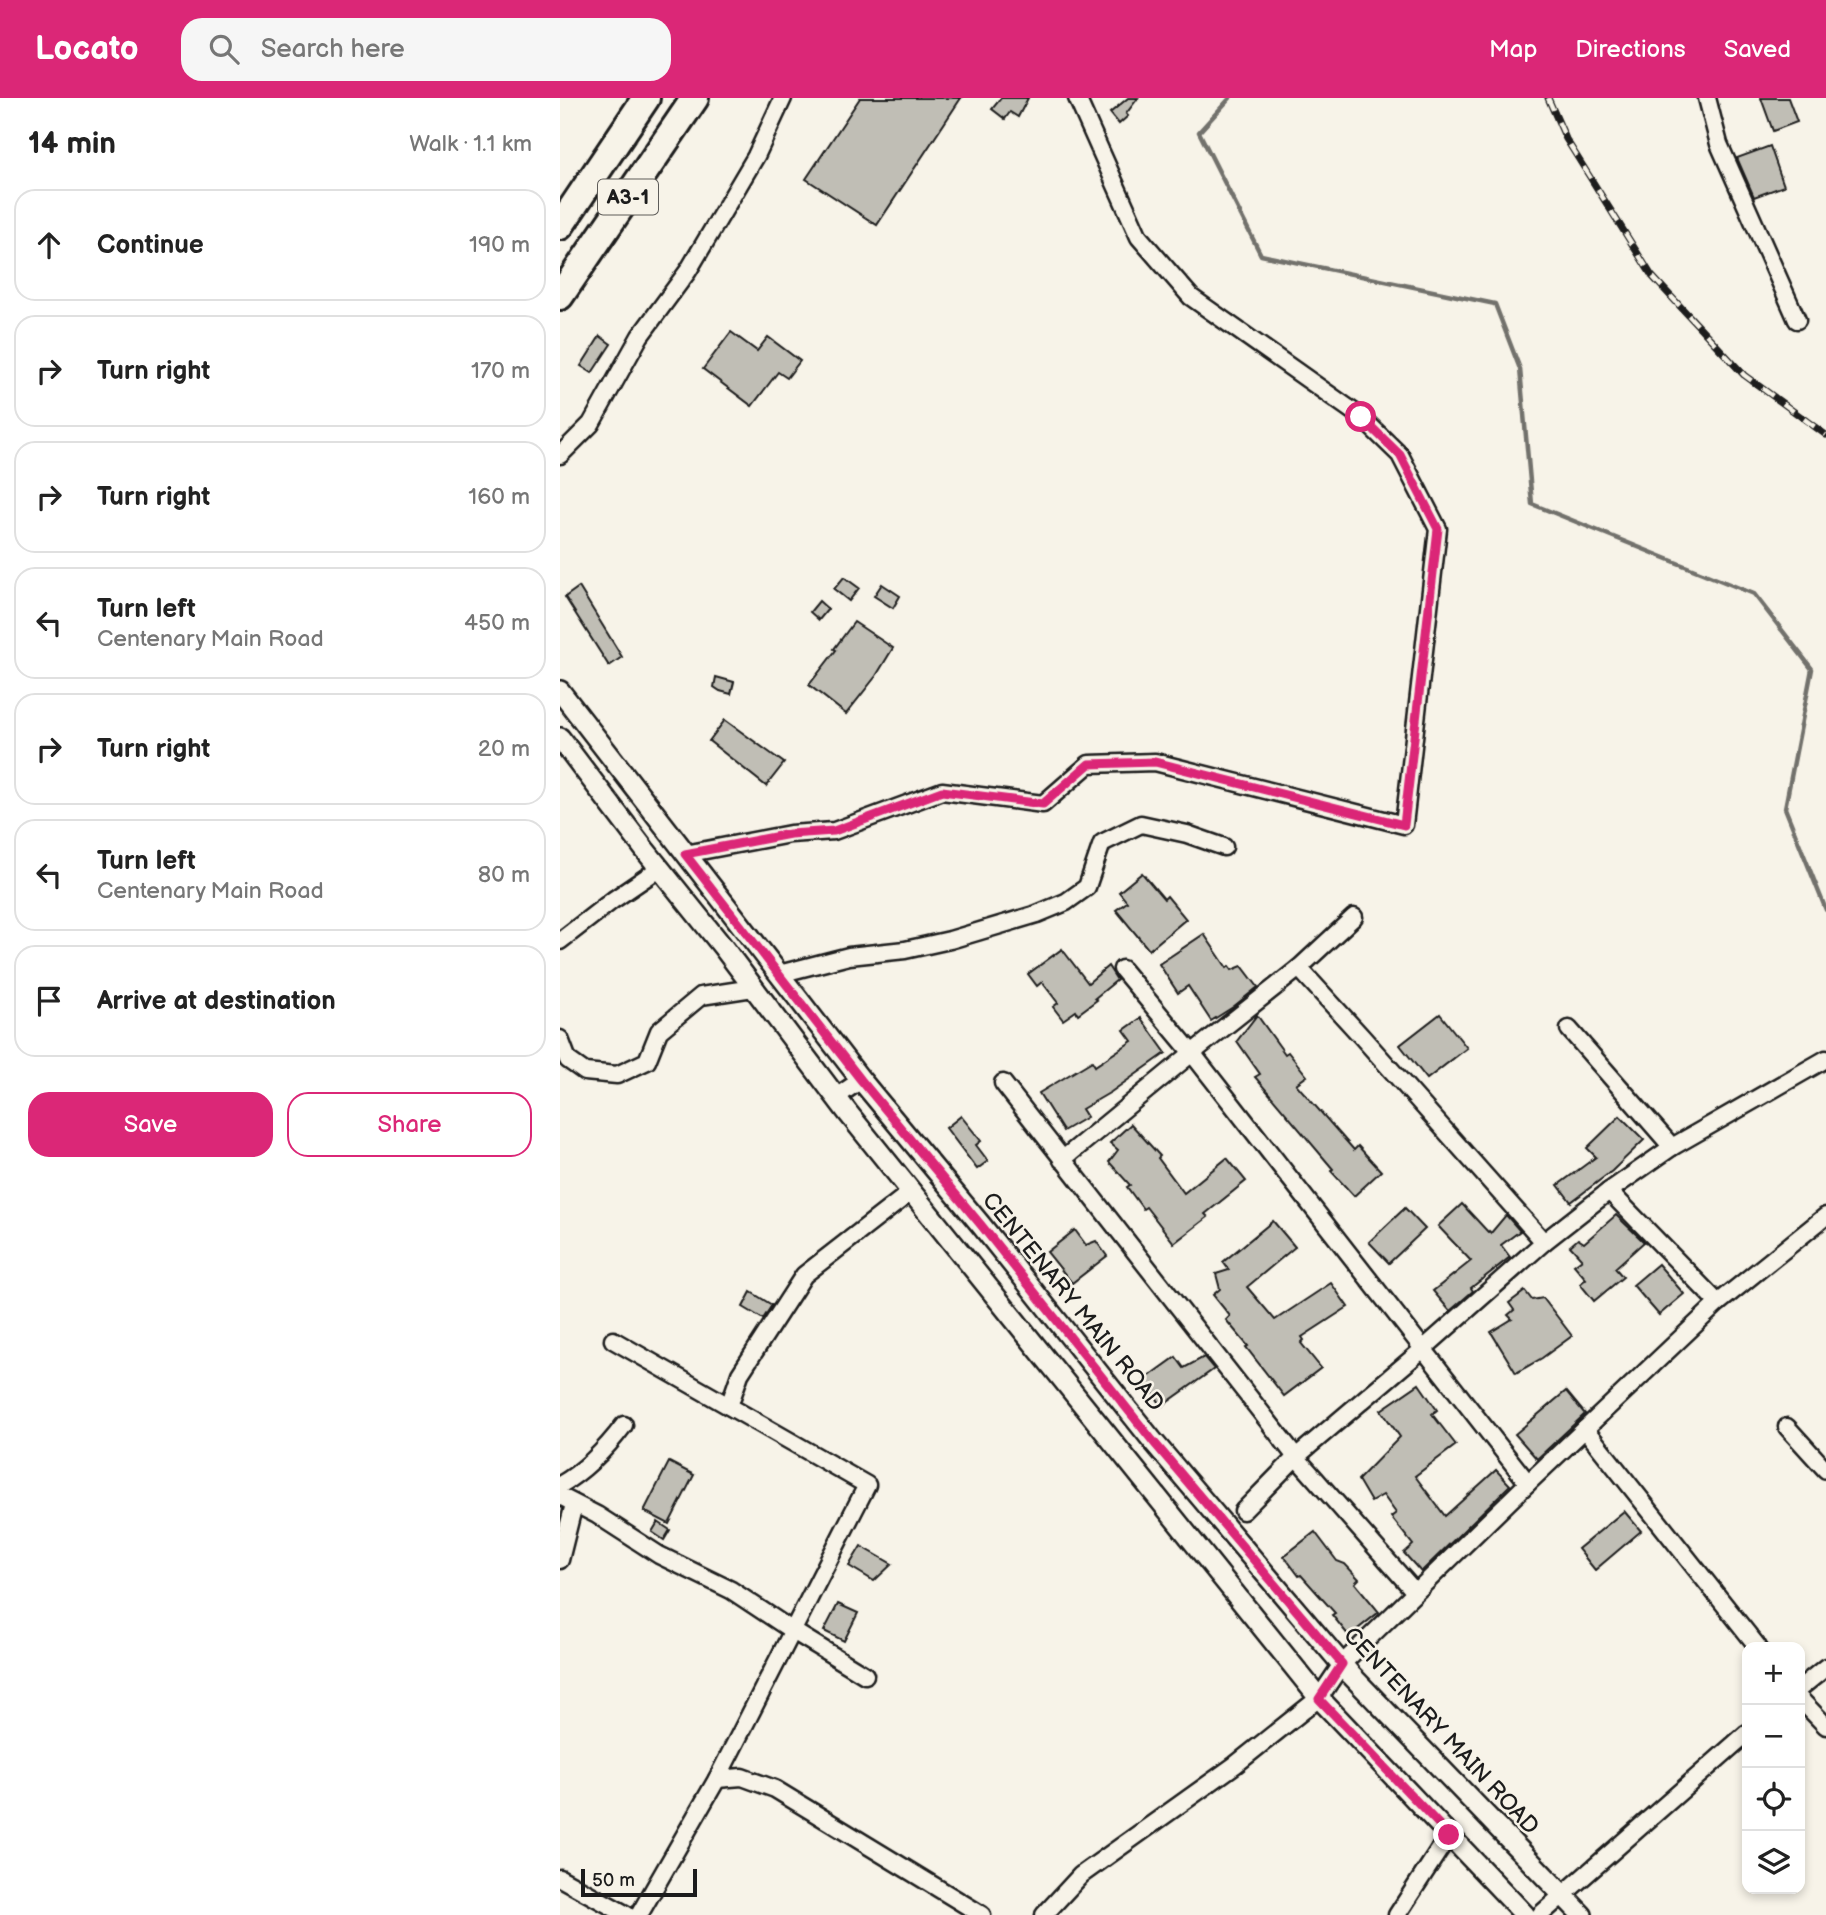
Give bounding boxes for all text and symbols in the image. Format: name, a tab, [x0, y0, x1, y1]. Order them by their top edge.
search box	[181, 18, 671, 81]
text: Locato	[35, 29, 139, 69]
icon: search	[205, 30, 243, 68]
text: Search here	[261, 34, 405, 65]
text: Map	[1489, 35, 1537, 64]
text: Directions	[1575, 35, 1686, 64]
text: Saved	[1724, 35, 1791, 64]
text: 14 min	[28, 126, 116, 162]
text: Walk · 1.1 km	[409, 130, 532, 158]
road number: A3-1	[598, 180, 658, 214]
icon: ahead	[30, 226, 68, 264]
text: Continue	[97, 230, 204, 261]
text: 190 m	[469, 231, 530, 259]
icon: right	[30, 352, 68, 390]
text: Turn right	[97, 356, 210, 387]
text: 170 m	[471, 357, 530, 385]
route start	[1345, 401, 1376, 432]
icon: right	[30, 478, 68, 516]
text: Turn right	[97, 482, 210, 513]
text: 160 m	[468, 483, 530, 511]
text: Turn left	[97, 594, 196, 625]
icon: left	[30, 604, 68, 642]
text: 450 m	[464, 609, 530, 637]
text: Centenary Main Road	[97, 625, 324, 653]
icon: right	[30, 730, 68, 768]
text: Turn right	[97, 734, 210, 765]
text: 20 m	[478, 735, 530, 763]
text: Turn left	[97, 846, 196, 877]
icon: left	[30, 856, 68, 894]
text: 80 m	[478, 861, 530, 889]
text: Centenary Main Road	[97, 877, 324, 905]
icon: arrive	[30, 982, 68, 1020]
text: Arrive at destination	[97, 986, 336, 1017]
button: Save	[28, 1092, 273, 1157]
button: Share	[287, 1092, 532, 1157]
street label: CENTENARY MAIN ROAD	[976, 1187, 1170, 1417]
street label: CENTENARY MAIN ROAD	[1337, 1621, 1545, 1841]
map controls	[1742, 1642, 1805, 1894]
button: +	[1742, 1642, 1805, 1705]
button: −	[1742, 1705, 1805, 1768]
button: locate	[1742, 1768, 1805, 1831]
route end	[1433, 1819, 1464, 1850]
button: layers	[1742, 1831, 1805, 1894]
scale bar	[581, 1866, 696, 1898]
text: 50 m	[592, 1869, 635, 1892]

